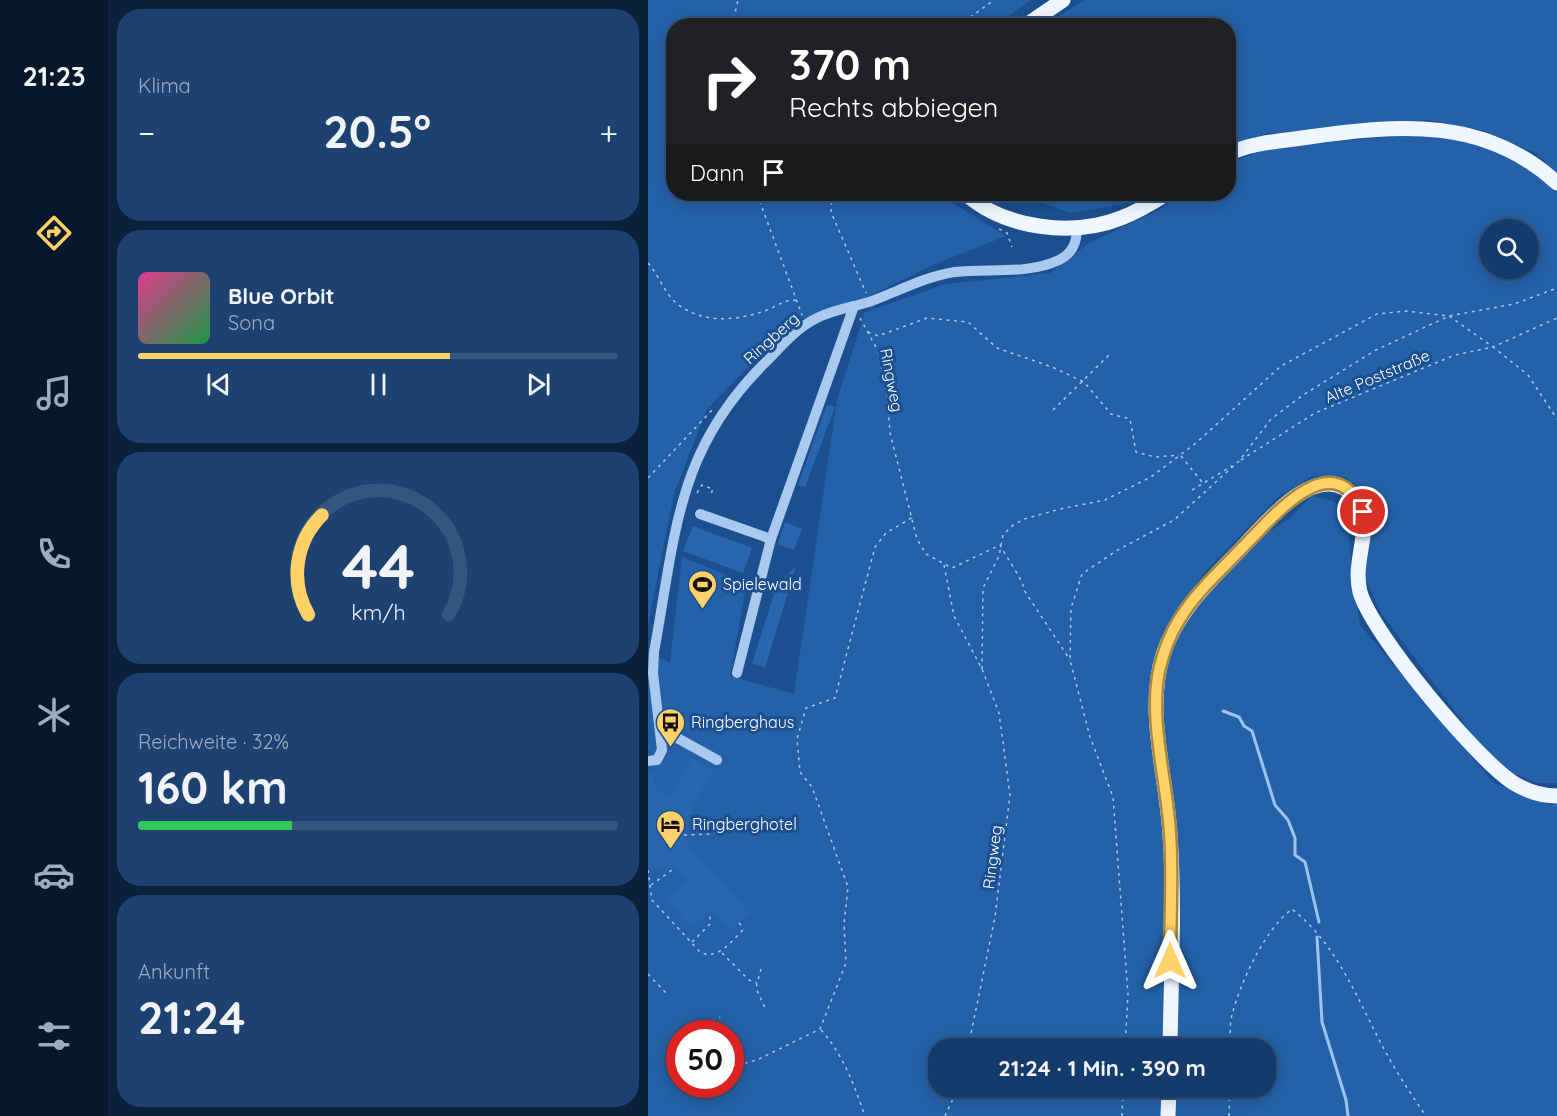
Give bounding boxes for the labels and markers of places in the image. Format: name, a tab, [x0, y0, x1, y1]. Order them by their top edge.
pin	[1337, 486, 1388, 537]
sports icon: Spielewald	[686, 568, 718, 610]
place label: Spielewald	[723, 574, 802, 594]
bus stop icon: Ringberghaus	[654, 706, 686, 748]
place label: Ringberghaus	[691, 712, 794, 732]
hotel icon: Ringberghotel	[655, 808, 687, 850]
place label: Ringberghotel	[692, 814, 797, 834]

